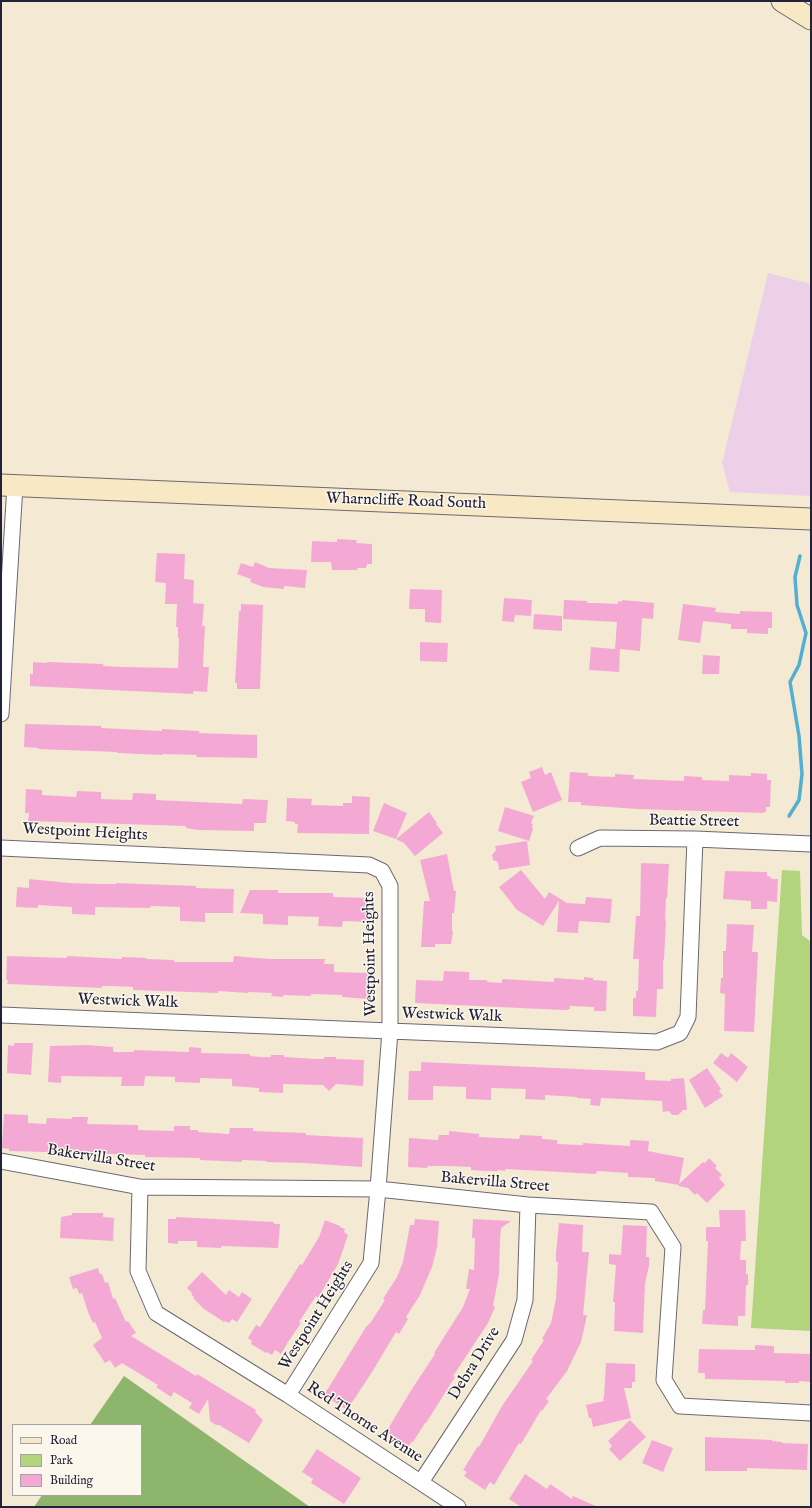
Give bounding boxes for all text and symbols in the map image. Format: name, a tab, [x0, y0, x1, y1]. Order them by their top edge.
street label: Wharncliffe Road South	[326, 490, 486, 514]
street label: Beattie Street	[649, 812, 739, 832]
street label: Westpoint Heights	[22, 820, 148, 846]
street label: Westpoint Heights	[360, 891, 382, 1017]
street label: Westwick Walk	[77, 991, 179, 1013]
street label: Westwick Walk	[401, 1005, 503, 1027]
street label: Bakervilla Street	[45, 1141, 157, 1177]
street label: Bakervilla Street	[440, 1169, 550, 1197]
street label: Westpoint Heights	[276, 1258, 358, 1374]
street label: Debra Drive	[445, 1324, 505, 1404]
street label: Red Thorne Avenue	[302, 1378, 426, 1468]
legend	[12, 1424, 142, 1496]
text: Road	[50, 1433, 77, 1448]
text: Park	[50, 1453, 73, 1468]
text: Building	[50, 1473, 93, 1488]

